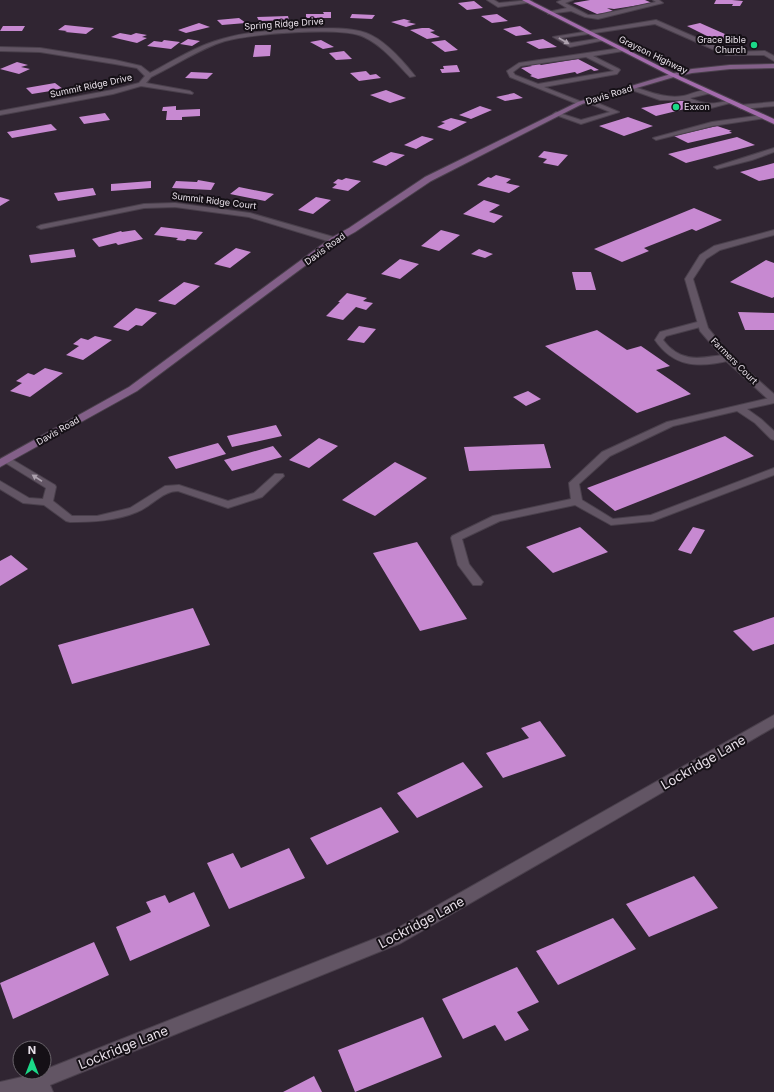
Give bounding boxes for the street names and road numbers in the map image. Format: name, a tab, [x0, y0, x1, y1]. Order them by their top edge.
street label: Spring Ridge Drive	[244, 15, 324, 32]
street label: Grayson Highway	[617, 33, 689, 76]
street label: Summit Ridge Drive	[49, 71, 133, 100]
street label: Davis Road	[584, 82, 633, 107]
street label: Summit Ridge Court	[171, 190, 257, 211]
street label: Davis Road	[302, 230, 347, 267]
street label: Farmers Court	[709, 335, 760, 386]
street label: Davis Road	[34, 414, 81, 447]
street label: Lockridge Lane	[658, 731, 748, 793]
street label: Lockridge Lane	[375, 893, 467, 951]
street label: Lockridge Lane	[76, 1022, 170, 1072]

